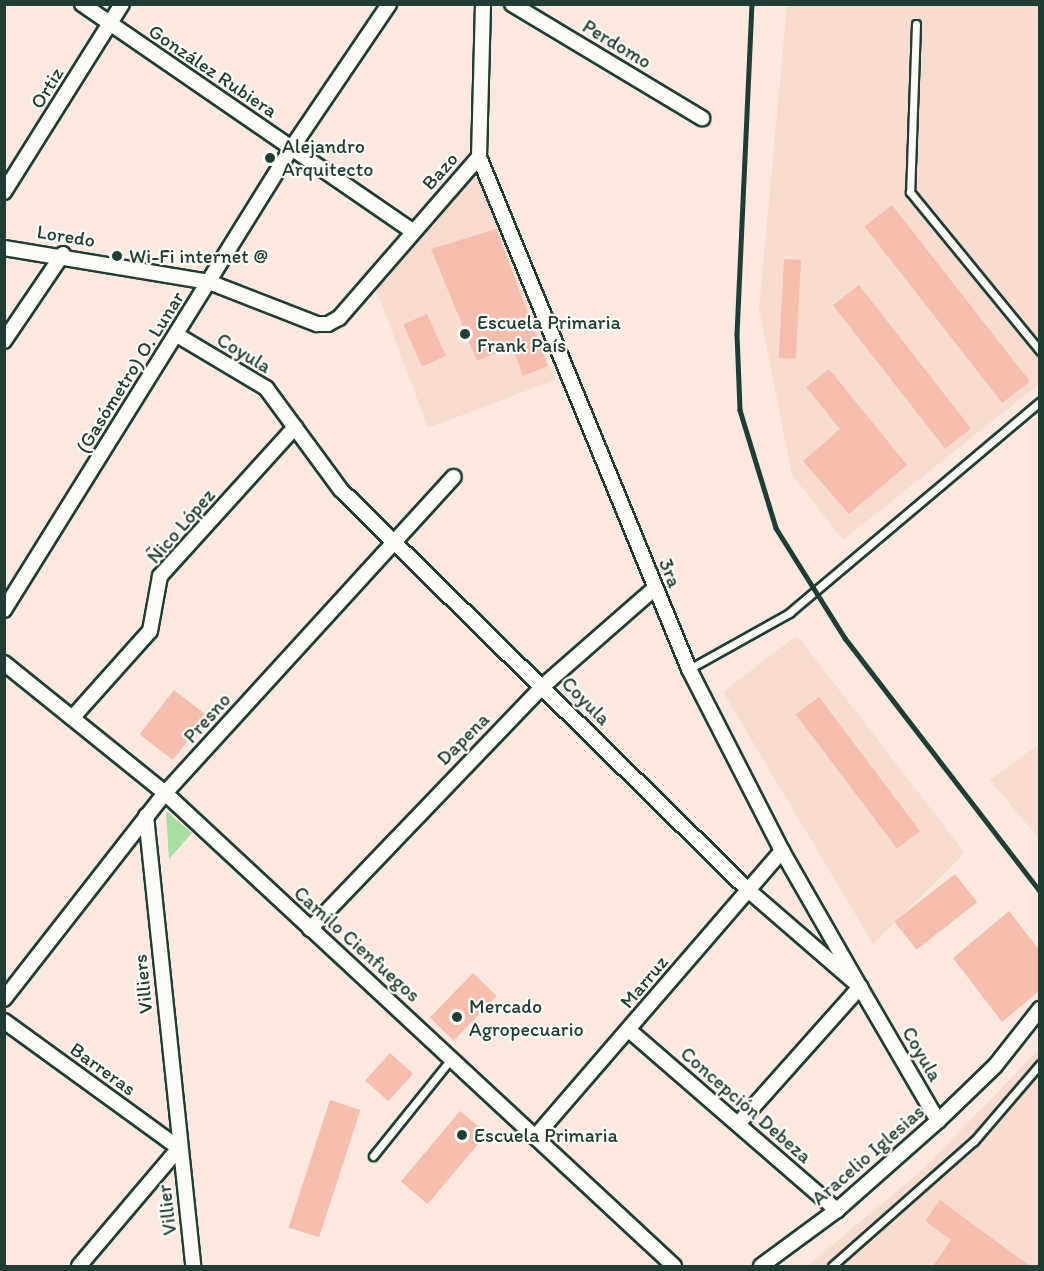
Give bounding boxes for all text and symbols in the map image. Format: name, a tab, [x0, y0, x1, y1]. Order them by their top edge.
street label: Perdomo	[578, 14, 656, 74]
street label: González Rubiera	[144, 19, 282, 123]
street label: Ortiz	[25, 63, 69, 113]
place label: Alejandro Arquitecto	[282, 134, 373, 181]
street label: Bazo	[417, 147, 463, 195]
marker: Alejandro Arquitecto	[263, 151, 277, 165]
street label: Loredo	[35, 220, 97, 252]
place label: Wi-Fi internet @	[129, 244, 268, 268]
marker: Wi-Fi internet @	[110, 249, 124, 263]
street label: (Gasómetro) O. Lunar	[71, 287, 189, 457]
place label: Escuela Primaria Frank País	[477, 310, 621, 357]
street label: Coyula	[212, 327, 276, 379]
marker: Escuela Primaria Frank País	[458, 327, 472, 341]
street label: Ñico López	[142, 483, 220, 569]
street label: 3ra	[653, 555, 687, 591]
street label: Coyula	[556, 671, 616, 731]
street label: Presno	[178, 688, 236, 748]
street label: Dapena	[432, 708, 494, 770]
street label: Camilo Cienfuegos	[289, 881, 425, 1007]
street label: Marruz	[615, 951, 673, 1013]
street label: Villiers	[128, 953, 158, 1015]
place label: Mercado Agropecuario	[469, 994, 584, 1041]
marker: Mercado Agropecuario	[450, 1010, 464, 1024]
street label: Coyula	[897, 1022, 947, 1086]
street label: Barreras	[65, 1037, 141, 1101]
street label: Concepción Debeza	[676, 1042, 816, 1168]
street label: Aracelio Iglesias	[807, 1100, 929, 1210]
place label: Escuela Primaria	[474, 1123, 618, 1147]
marker: Escuela Primaria	[455, 1128, 469, 1142]
street label: Villier	[152, 1183, 182, 1237]

